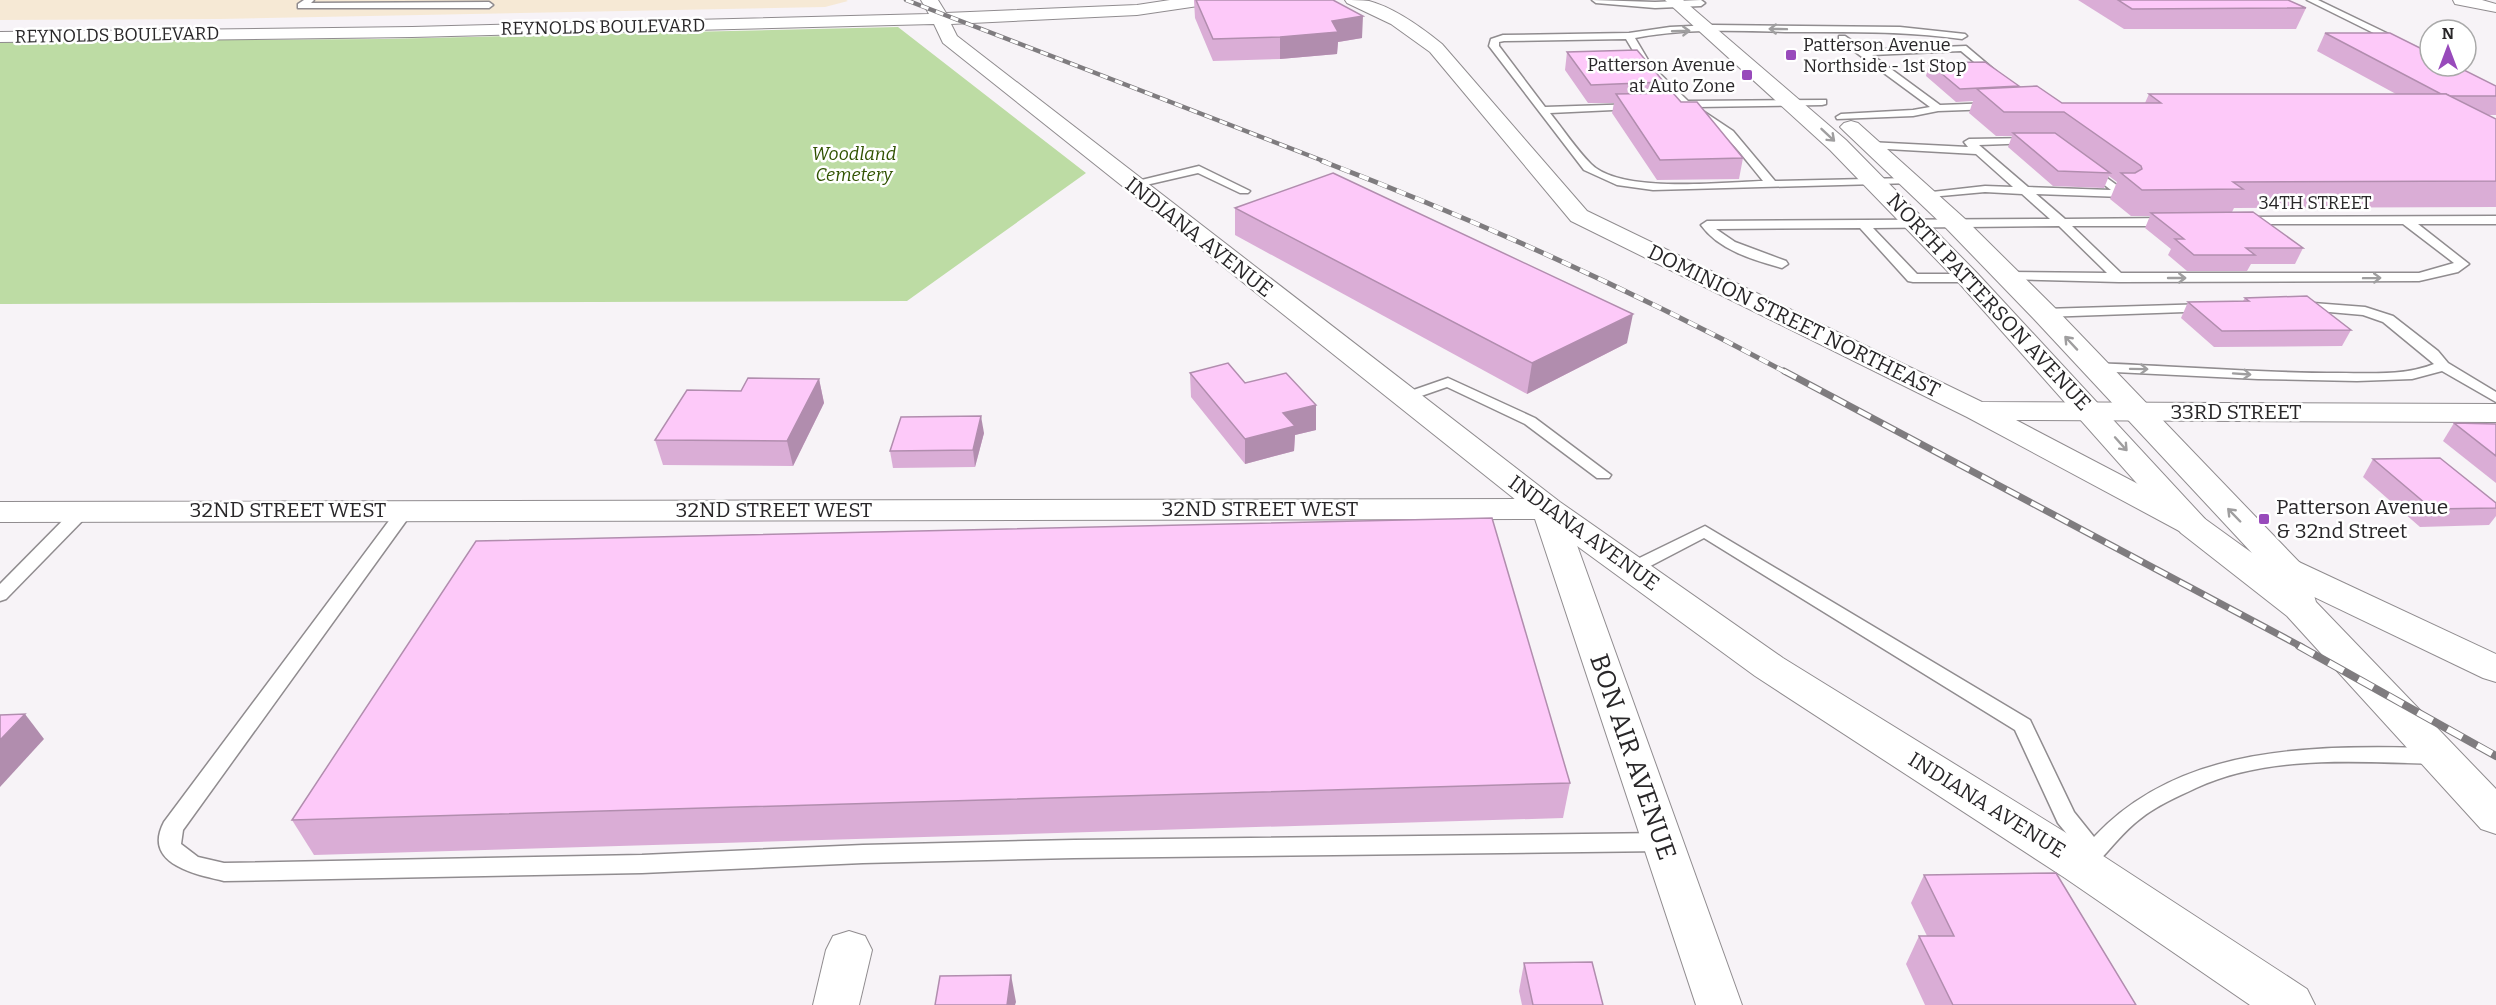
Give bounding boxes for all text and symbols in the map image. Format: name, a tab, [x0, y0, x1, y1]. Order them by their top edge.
street label: REYNOLDS BOULEVARD	[500, 14, 706, 40]
north arrow	[2418, 18, 2478, 78]
street label: REYNOLDS BOULEVARD	[14, 22, 220, 48]
one-way arrow	[1768, 23, 1788, 35]
text: N	[2442, 24, 2454, 43]
one-way arrow	[1671, 25, 1691, 36]
place label: Patterson Avenue Northside - 1st Stop	[1803, 34, 1967, 77]
marker: Patterson Avenue Northside - 1st Stop	[1784, 48, 1798, 62]
place label: Patterson Avenue at Auto Zone	[1587, 54, 1735, 97]
marker: Patterson Avenue at Auto Zone	[1740, 68, 1754, 82]
one-way arrow	[1820, 128, 1835, 142]
park label: Woodland Cemetery	[812, 143, 897, 186]
street label: INDIANA AVENUE	[1120, 171, 1278, 303]
street label: NORTH PATTERSON AVENUE	[1881, 188, 2097, 416]
street label: 34TH STREET	[2258, 192, 2372, 214]
street label: DOMINION STREET NORTHEAST	[1644, 239, 1944, 403]
one-way arrow	[2167, 272, 2187, 284]
one-way arrow	[2362, 272, 2382, 284]
one-way arrow	[2064, 335, 2078, 350]
one-way arrow	[2129, 363, 2149, 374]
one-way arrow	[2232, 369, 2252, 380]
street label: 33RD STREET	[2170, 399, 2302, 425]
one-way arrow	[2114, 437, 2128, 452]
street label: INDIANA AVENUE	[1503, 469, 1665, 597]
place label: Patterson Avenue & 32nd Street	[2276, 494, 2448, 544]
street label: 32ND STREET WEST	[1162, 496, 1358, 522]
street label: 32ND STREET WEST	[190, 497, 386, 523]
street label: 32ND STREET WEST	[676, 497, 872, 523]
one-way arrow	[2227, 507, 2242, 522]
marker: Patterson Avenue & 32nd Street	[2257, 512, 2271, 526]
street label: BON AIR AVENUE	[1583, 650, 1683, 864]
street label: INDIANA AVENUE	[1904, 746, 2070, 864]

